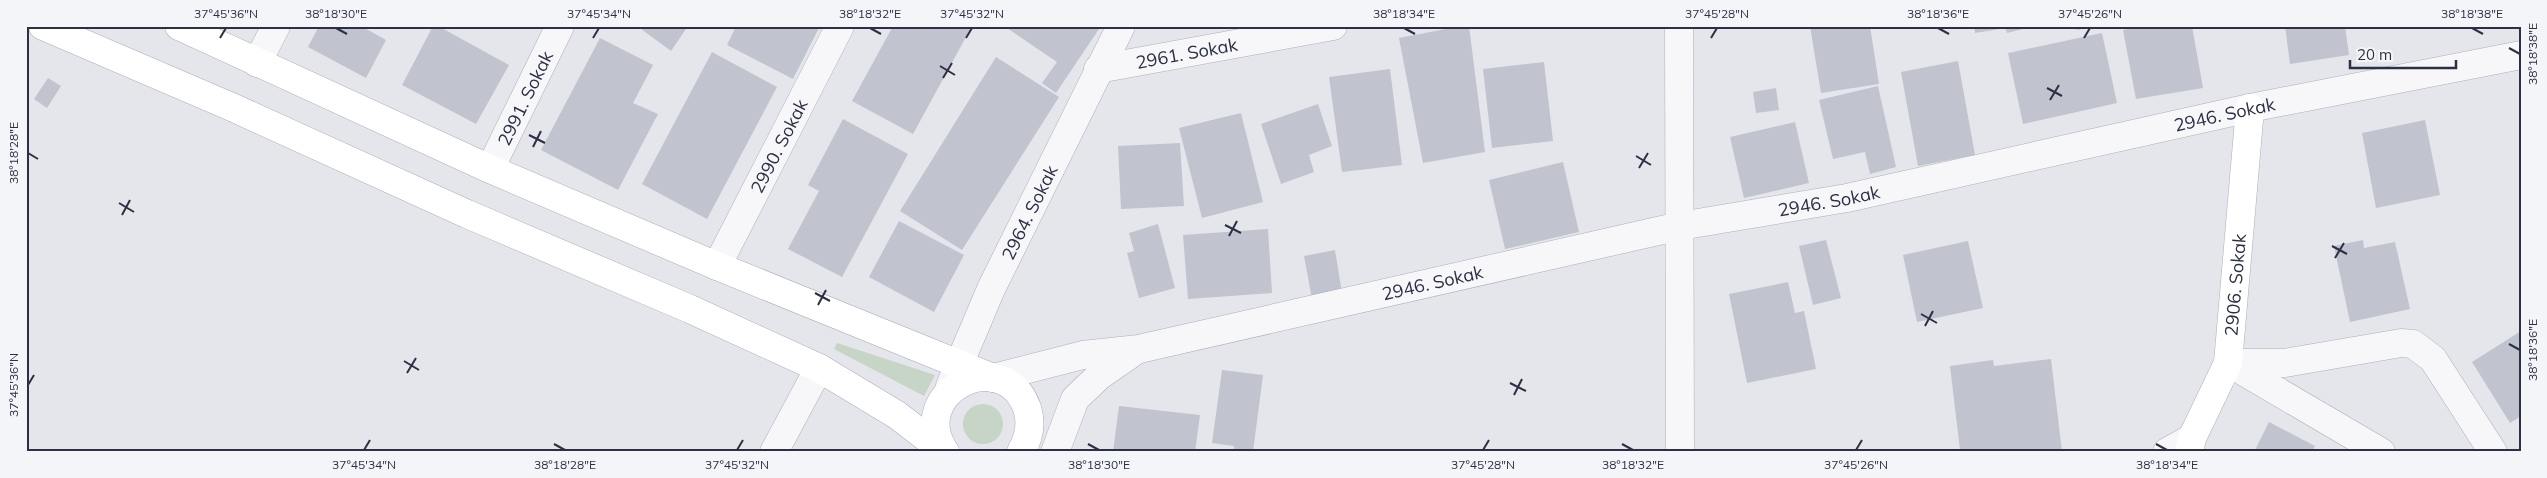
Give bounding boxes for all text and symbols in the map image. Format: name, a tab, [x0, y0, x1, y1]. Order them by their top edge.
text: 37°45'36"N	[194, 6, 258, 21]
text: 38°18'30"E	[305, 6, 367, 21]
text: 37°45'34"N	[567, 6, 631, 21]
text: 38°18'32"E	[839, 6, 901, 21]
text: 37°45'32"N	[940, 6, 1004, 21]
text: 38°18'34"E	[1373, 6, 1435, 21]
text: 37°45'28"N	[1685, 6, 1749, 21]
text: 38°18'36"E	[1907, 6, 1969, 21]
text: 37°45'26"N	[2058, 6, 2122, 21]
text: 38°18'38"E	[2441, 6, 2503, 21]
text: 38°18'38"E	[2525, 23, 2540, 85]
street label: 2961. Sokak	[1134, 32, 1240, 73]
scale bar	[2350, 38, 2456, 70]
text: 20 m	[2357, 45, 2392, 64]
street label: 2991. Sokak	[492, 46, 558, 149]
street label: 2946. Sokak	[2172, 92, 2278, 136]
street label: 2990. Sokak	[745, 94, 813, 197]
text: 38°18'28"E	[6, 122, 21, 184]
street label: 2964. Sokak	[996, 160, 1062, 263]
street label: 2946. Sokak	[1776, 179, 1882, 221]
street label: 2906. Sokak	[2219, 232, 2251, 337]
street label: 2946. Sokak	[1380, 260, 1486, 305]
text: 38°18'36"E	[2525, 319, 2540, 381]
text: 37°45'36"N	[6, 353, 21, 417]
text: 37°45'34"N	[332, 457, 396, 472]
text: 38°18'28"E	[534, 457, 596, 472]
text: 37°45'32"N	[705, 457, 769, 472]
text: 38°18'30"E	[1068, 457, 1130, 472]
text: 37°45'28"N	[1451, 457, 1515, 472]
text: 38°18'32"E	[1602, 457, 1664, 472]
text: 37°45'26"N	[1824, 457, 1888, 472]
text: 38°18'34"E	[2136, 457, 2198, 472]

